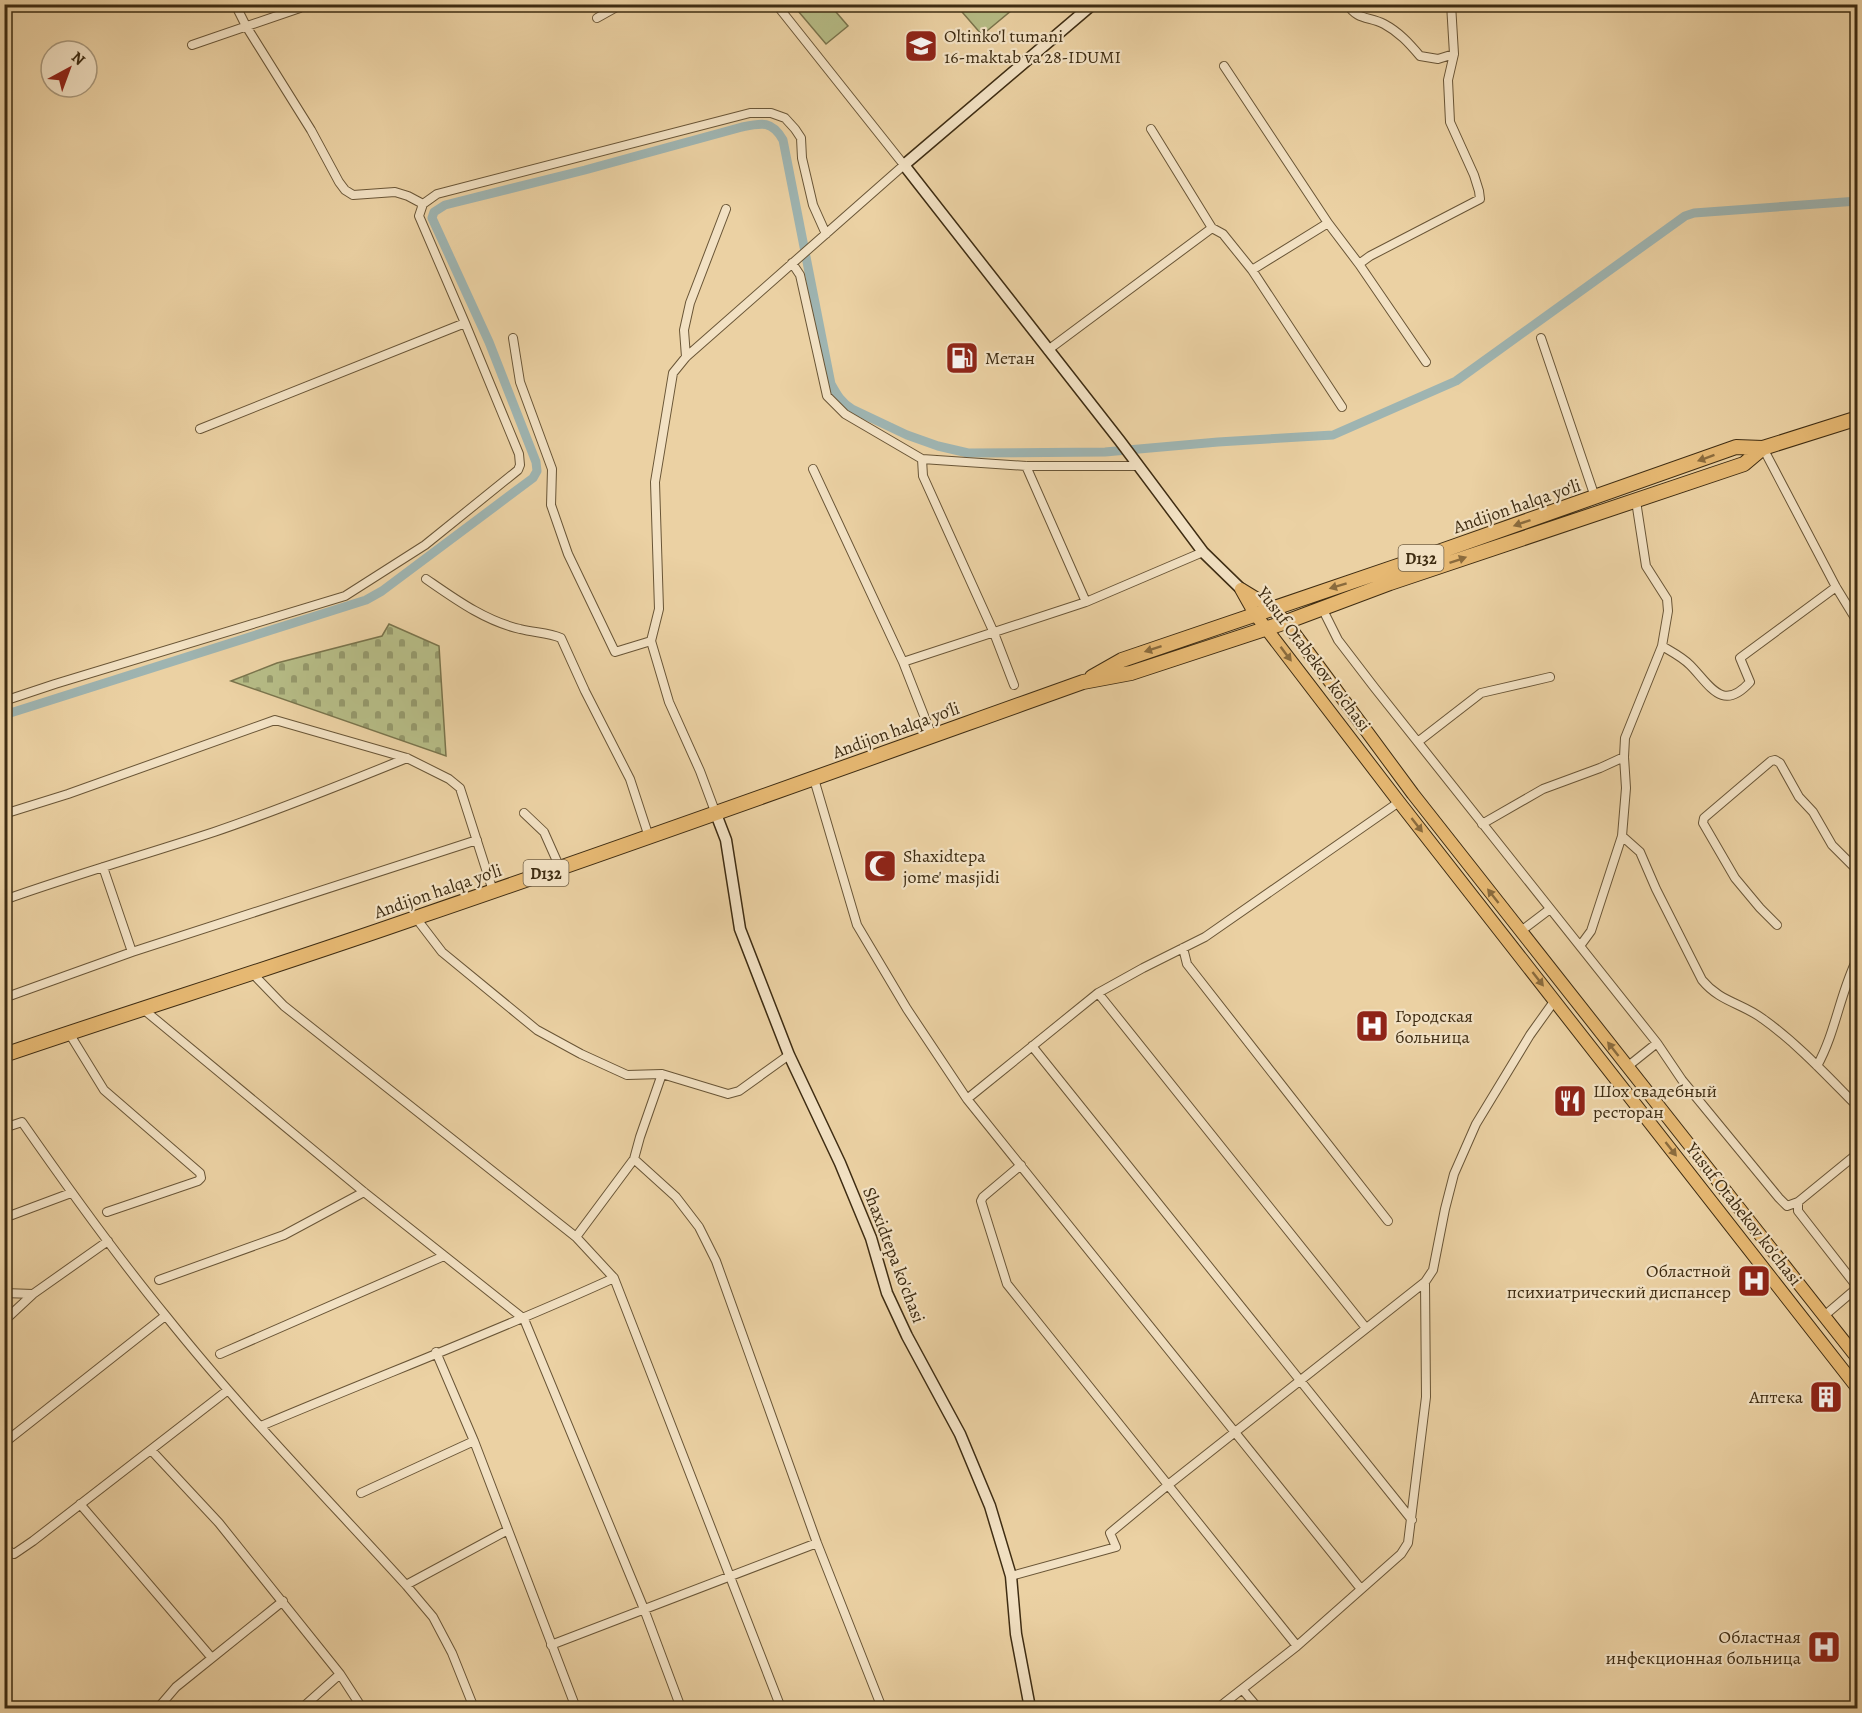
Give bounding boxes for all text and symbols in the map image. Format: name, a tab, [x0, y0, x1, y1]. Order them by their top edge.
place label: Oltinko'l tumani 16-maktab va 28-IDUMI	[944, 24, 1121, 69]
school or university icon: Oltinko'l tumani 16-maktab va 28-IDUMI	[903, 28, 939, 64]
north arrow	[39, 39, 99, 99]
text: N	[67, 46, 90, 71]
fuel station icon: Метан	[944, 340, 980, 376]
place label: Метан	[985, 346, 1035, 370]
one-way arrow	[1697, 453, 1715, 463]
street label: Andijon halqa yo‘li	[1449, 473, 1584, 539]
one-way arrow	[1513, 519, 1531, 529]
road number: D132	[1398, 545, 1444, 571]
one-way arrow	[1449, 555, 1467, 565]
street label: Yusuf Otabekov ko'chasi	[1251, 581, 1376, 736]
one-way arrow	[1329, 582, 1347, 591]
one-way arrow	[1144, 645, 1162, 654]
one-way arrow	[1280, 645, 1292, 661]
street label: Andijon halqa yo‘li	[828, 696, 963, 764]
one-way arrow	[1411, 817, 1424, 833]
place label: Shaxidtepa jome' masjidi	[903, 844, 1000, 889]
mosque icon: Shaxidtepa jome' masjidi	[862, 848, 898, 884]
street label: Andijon halqa yo‘li	[370, 858, 505, 924]
road number: D132	[524, 860, 568, 886]
one-way arrow	[1487, 888, 1500, 904]
one-way arrow	[1531, 971, 1543, 986]
place label: Городская больница	[1395, 1004, 1473, 1049]
hospital icon: Городская больница	[1354, 1008, 1390, 1044]
one-way arrow	[1608, 1042, 1620, 1057]
place label: Шох свадебный ресторан	[1593, 1079, 1717, 1124]
restaurant icon: Шох свадебный ресторан	[1552, 1083, 1588, 1119]
street label: Yusuf Otabekov ko'chasi	[1680, 1137, 1808, 1291]
one-way arrow	[1664, 1141, 1677, 1157]
street label: Shaxidtepa ko'chasi	[857, 1184, 931, 1326]
place label: Областной психиатрический диспансер	[1507, 1259, 1731, 1304]
hospital icon: Областной психиатрический диспансер	[1736, 1263, 1772, 1299]
building icon: Аптека	[1808, 1379, 1844, 1415]
place label: Аптека	[1748, 1385, 1804, 1409]
place label: Областная инфекционная больница	[1606, 1625, 1802, 1670]
hospital icon: Областная инфекционная больница	[1806, 1629, 1842, 1665]

